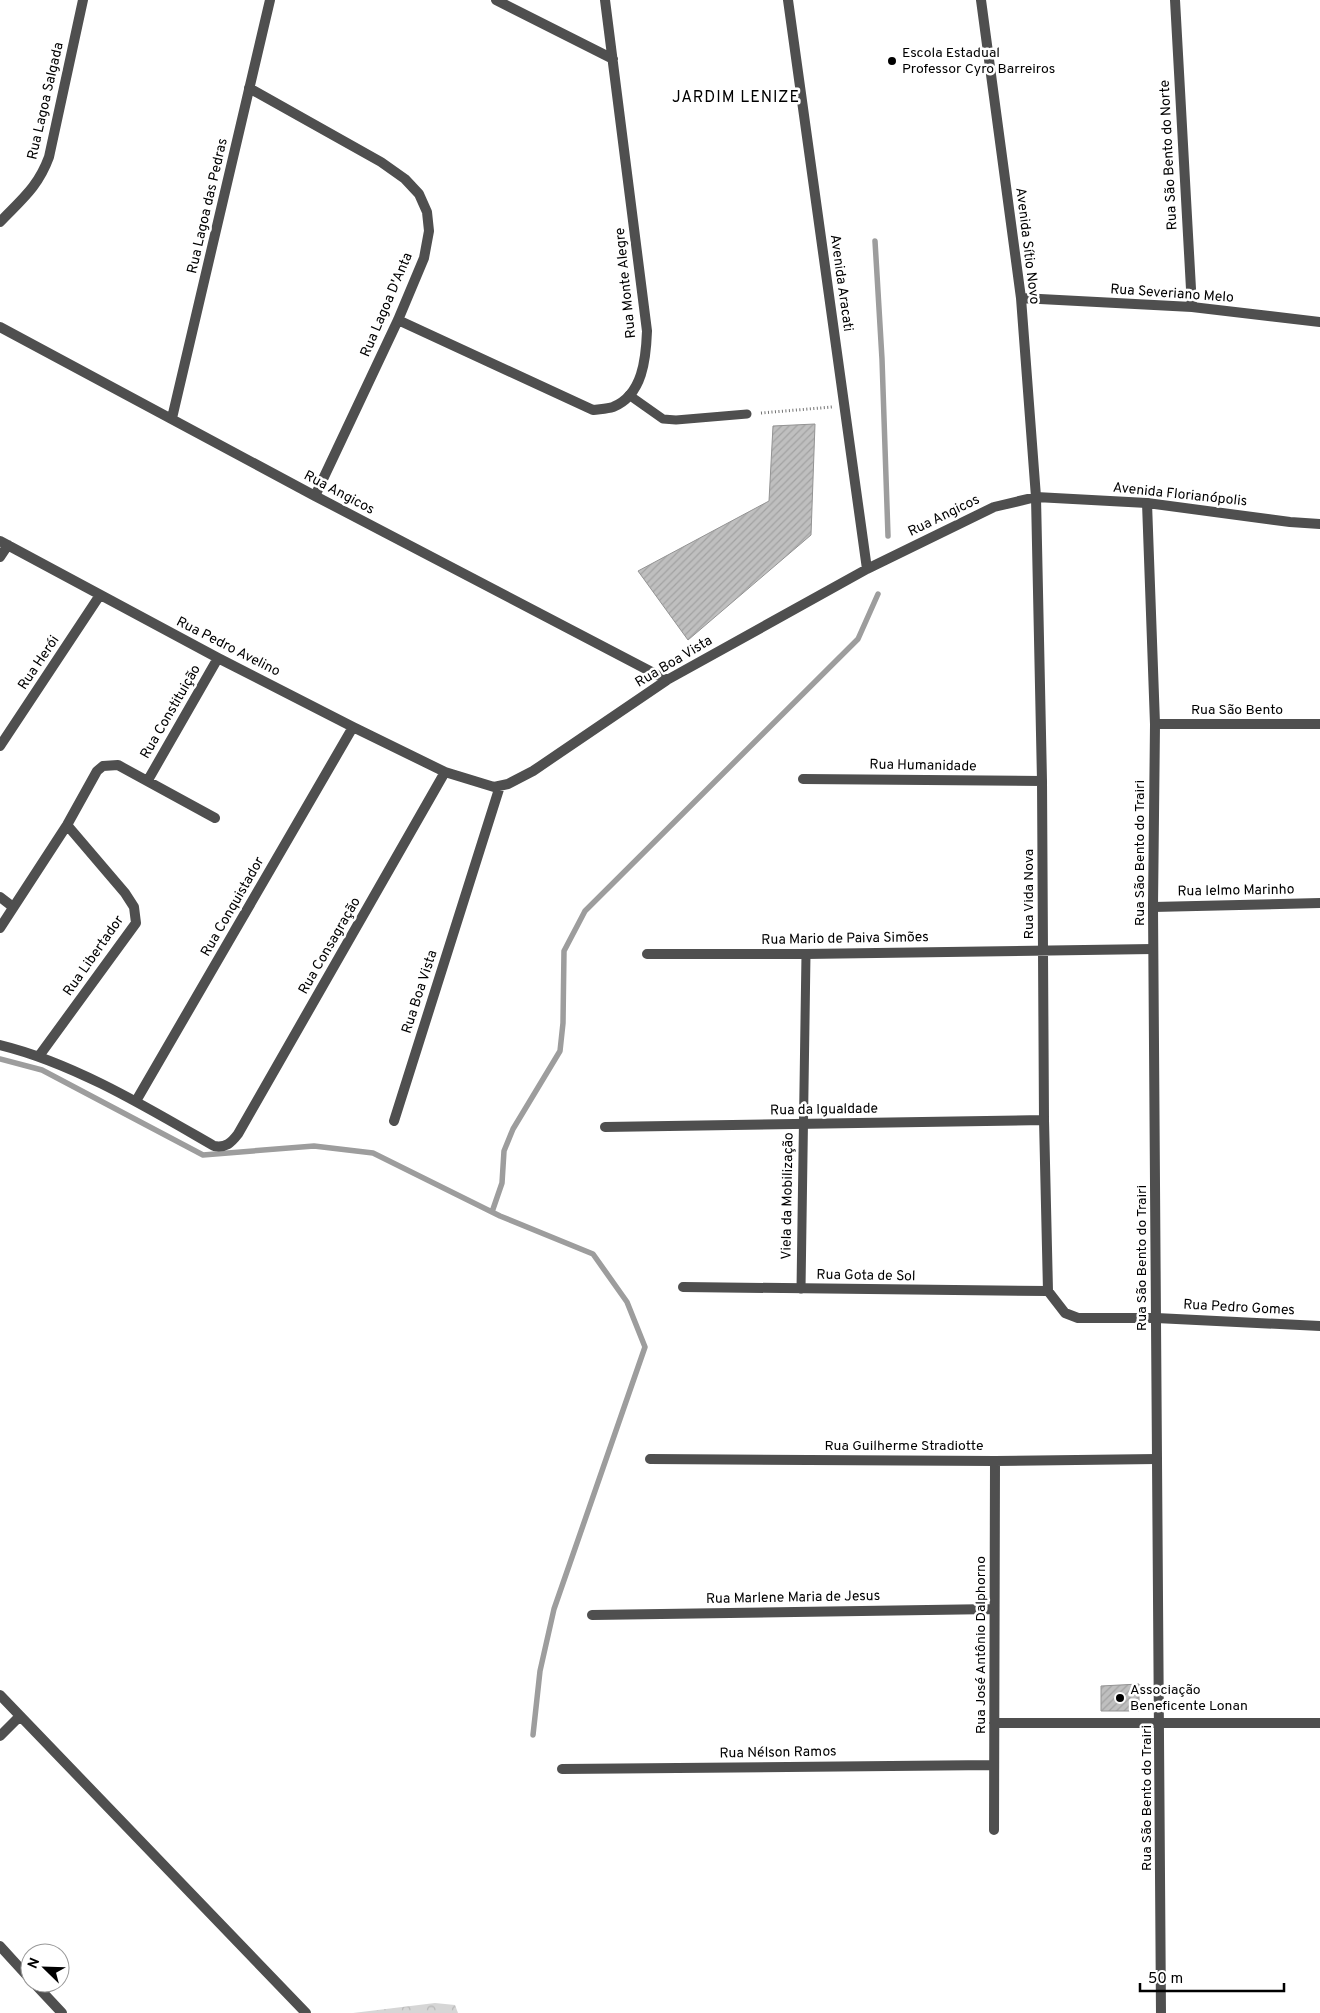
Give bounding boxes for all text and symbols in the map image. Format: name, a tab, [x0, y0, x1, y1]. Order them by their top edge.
street label: Rua Lagoa Salgada	[24, 41, 68, 161]
place label: Escola Estadual Professor Cyro Barreiros	[902, 45, 1055, 78]
marker: Escola Estadual Professor Cyro Barreiros	[886, 55, 898, 67]
street label: Rua São Bento do Norte	[1157, 79, 1181, 231]
district label: JARDIM LENIZE	[672, 88, 800, 108]
street label: Rua Lagoa das Pedras	[184, 137, 232, 275]
street label: Avenida Sítio Novo	[1011, 187, 1043, 306]
street label: Rua Monte Alegre	[612, 227, 640, 339]
street label: Avenida Aracati	[826, 233, 856, 333]
street label: Rua Lagoa D'Anta	[357, 250, 417, 360]
street label: Rua Severiano Melo	[1110, 281, 1235, 307]
street label: Rua Angicos	[301, 467, 377, 519]
street label: Avenida Florianópolis	[1112, 479, 1248, 511]
street label: Rua Angicos	[905, 491, 983, 541]
street label: Rua Pedro Avelino	[173, 613, 283, 681]
street label: Rua Boa Vista	[632, 632, 716, 692]
street label: Rua Herói	[15, 633, 63, 693]
street label: Rua Constituição	[137, 662, 205, 762]
street label: Rua São Bento	[1191, 702, 1283, 719]
street label: Rua Humanidade	[869, 757, 977, 775]
street label: Rua São Bento do Trairi	[1132, 780, 1149, 926]
street label: Rua Vida Nova	[1021, 849, 1038, 939]
street label: Rua Conquistador	[198, 854, 269, 960]
street label: Rua Ielmo Marinho	[1177, 881, 1295, 901]
street label: Rua Consagração	[295, 894, 365, 998]
street label: Rua Libertador	[60, 912, 128, 1000]
street label: Rua Mario de Paiva Simões	[761, 929, 929, 949]
street label: Rua Boa Vista	[399, 948, 441, 1036]
street label: Rua da Igualdade	[770, 1101, 878, 1119]
street label: Viela da Mobilização	[778, 1132, 798, 1260]
street label: Rua São Bento do Trairi	[1134, 1185, 1151, 1331]
street label: Rua Gota de Sol	[816, 1267, 916, 1285]
street label: Rua Pedro Gomes	[1183, 1297, 1295, 1319]
street label: Rua Guilherme Stradiotte	[824, 1438, 984, 1455]
street label: Rua José Antônio Dalphorno	[973, 1556, 990, 1734]
street label: Rua Marlene Maria de Jesus	[706, 1588, 880, 1608]
place label: Associação Beneficente Lonan	[1130, 1682, 1248, 1715]
marker: Associação Beneficente Lonan	[1114, 1692, 1126, 1704]
street label: Rua São Bento do Trairi	[1139, 1725, 1156, 1871]
street label: Rua Nélson Ramos	[719, 1743, 837, 1763]
north arrow	[20, 1943, 70, 1993]
text: N	[25, 1956, 44, 1971]
scale bar	[1140, 1960, 1284, 1992]
text: 50 m	[1148, 1970, 1183, 1989]

